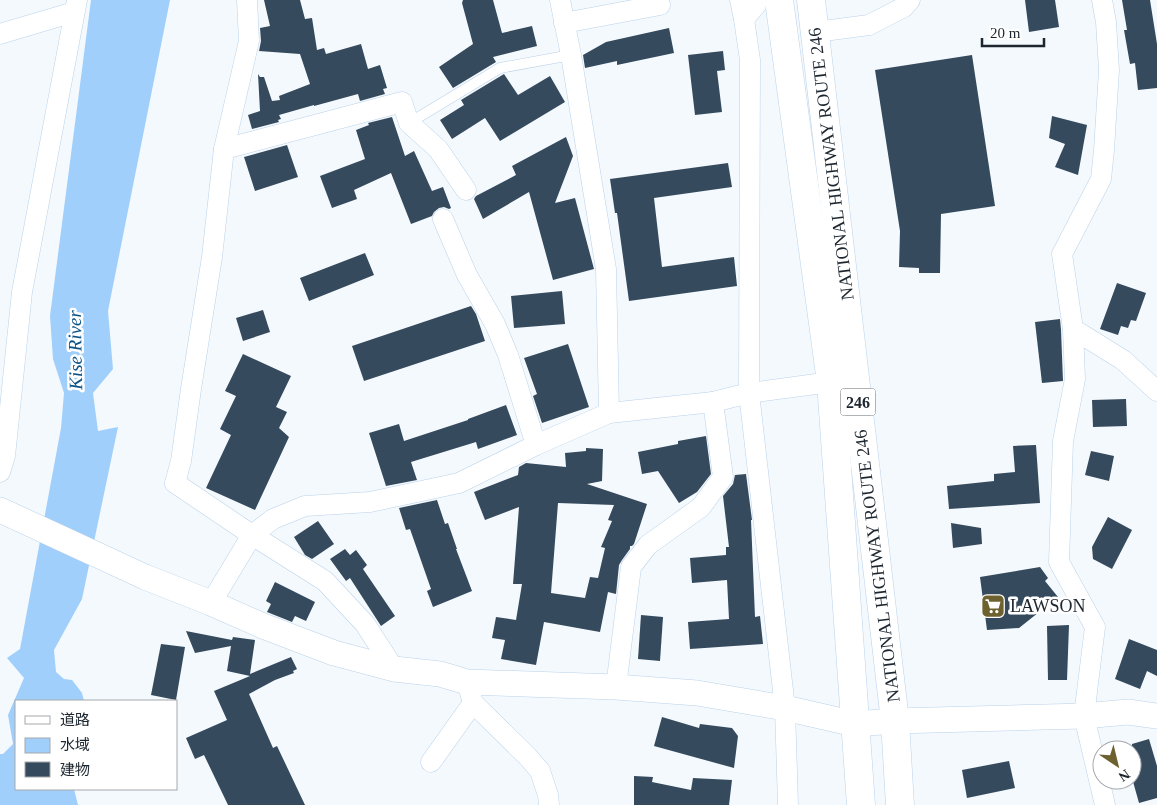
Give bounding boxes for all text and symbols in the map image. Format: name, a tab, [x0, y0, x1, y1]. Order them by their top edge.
scale bar	[982, 15, 1044, 47]
text: 20 m	[990, 25, 1021, 41]
street label: NATIONAL HIGHWAY ROUTE 246	[804, 27, 858, 301]
water label: Kise River	[64, 309, 86, 391]
road number: 246	[840, 388, 876, 416]
street label: NATIONAL HIGHWAY ROUTE 246	[850, 429, 904, 703]
supermarket icon: LAWSON	[980, 593, 1006, 619]
place label: LAWSON	[1010, 596, 1086, 616]
legend	[15, 700, 178, 790]
text: 道路	[60, 712, 90, 728]
text: 水域	[60, 737, 90, 753]
north arrow	[1092, 740, 1142, 790]
text: 建物	[60, 762, 90, 778]
text: N	[1116, 766, 1133, 784]

